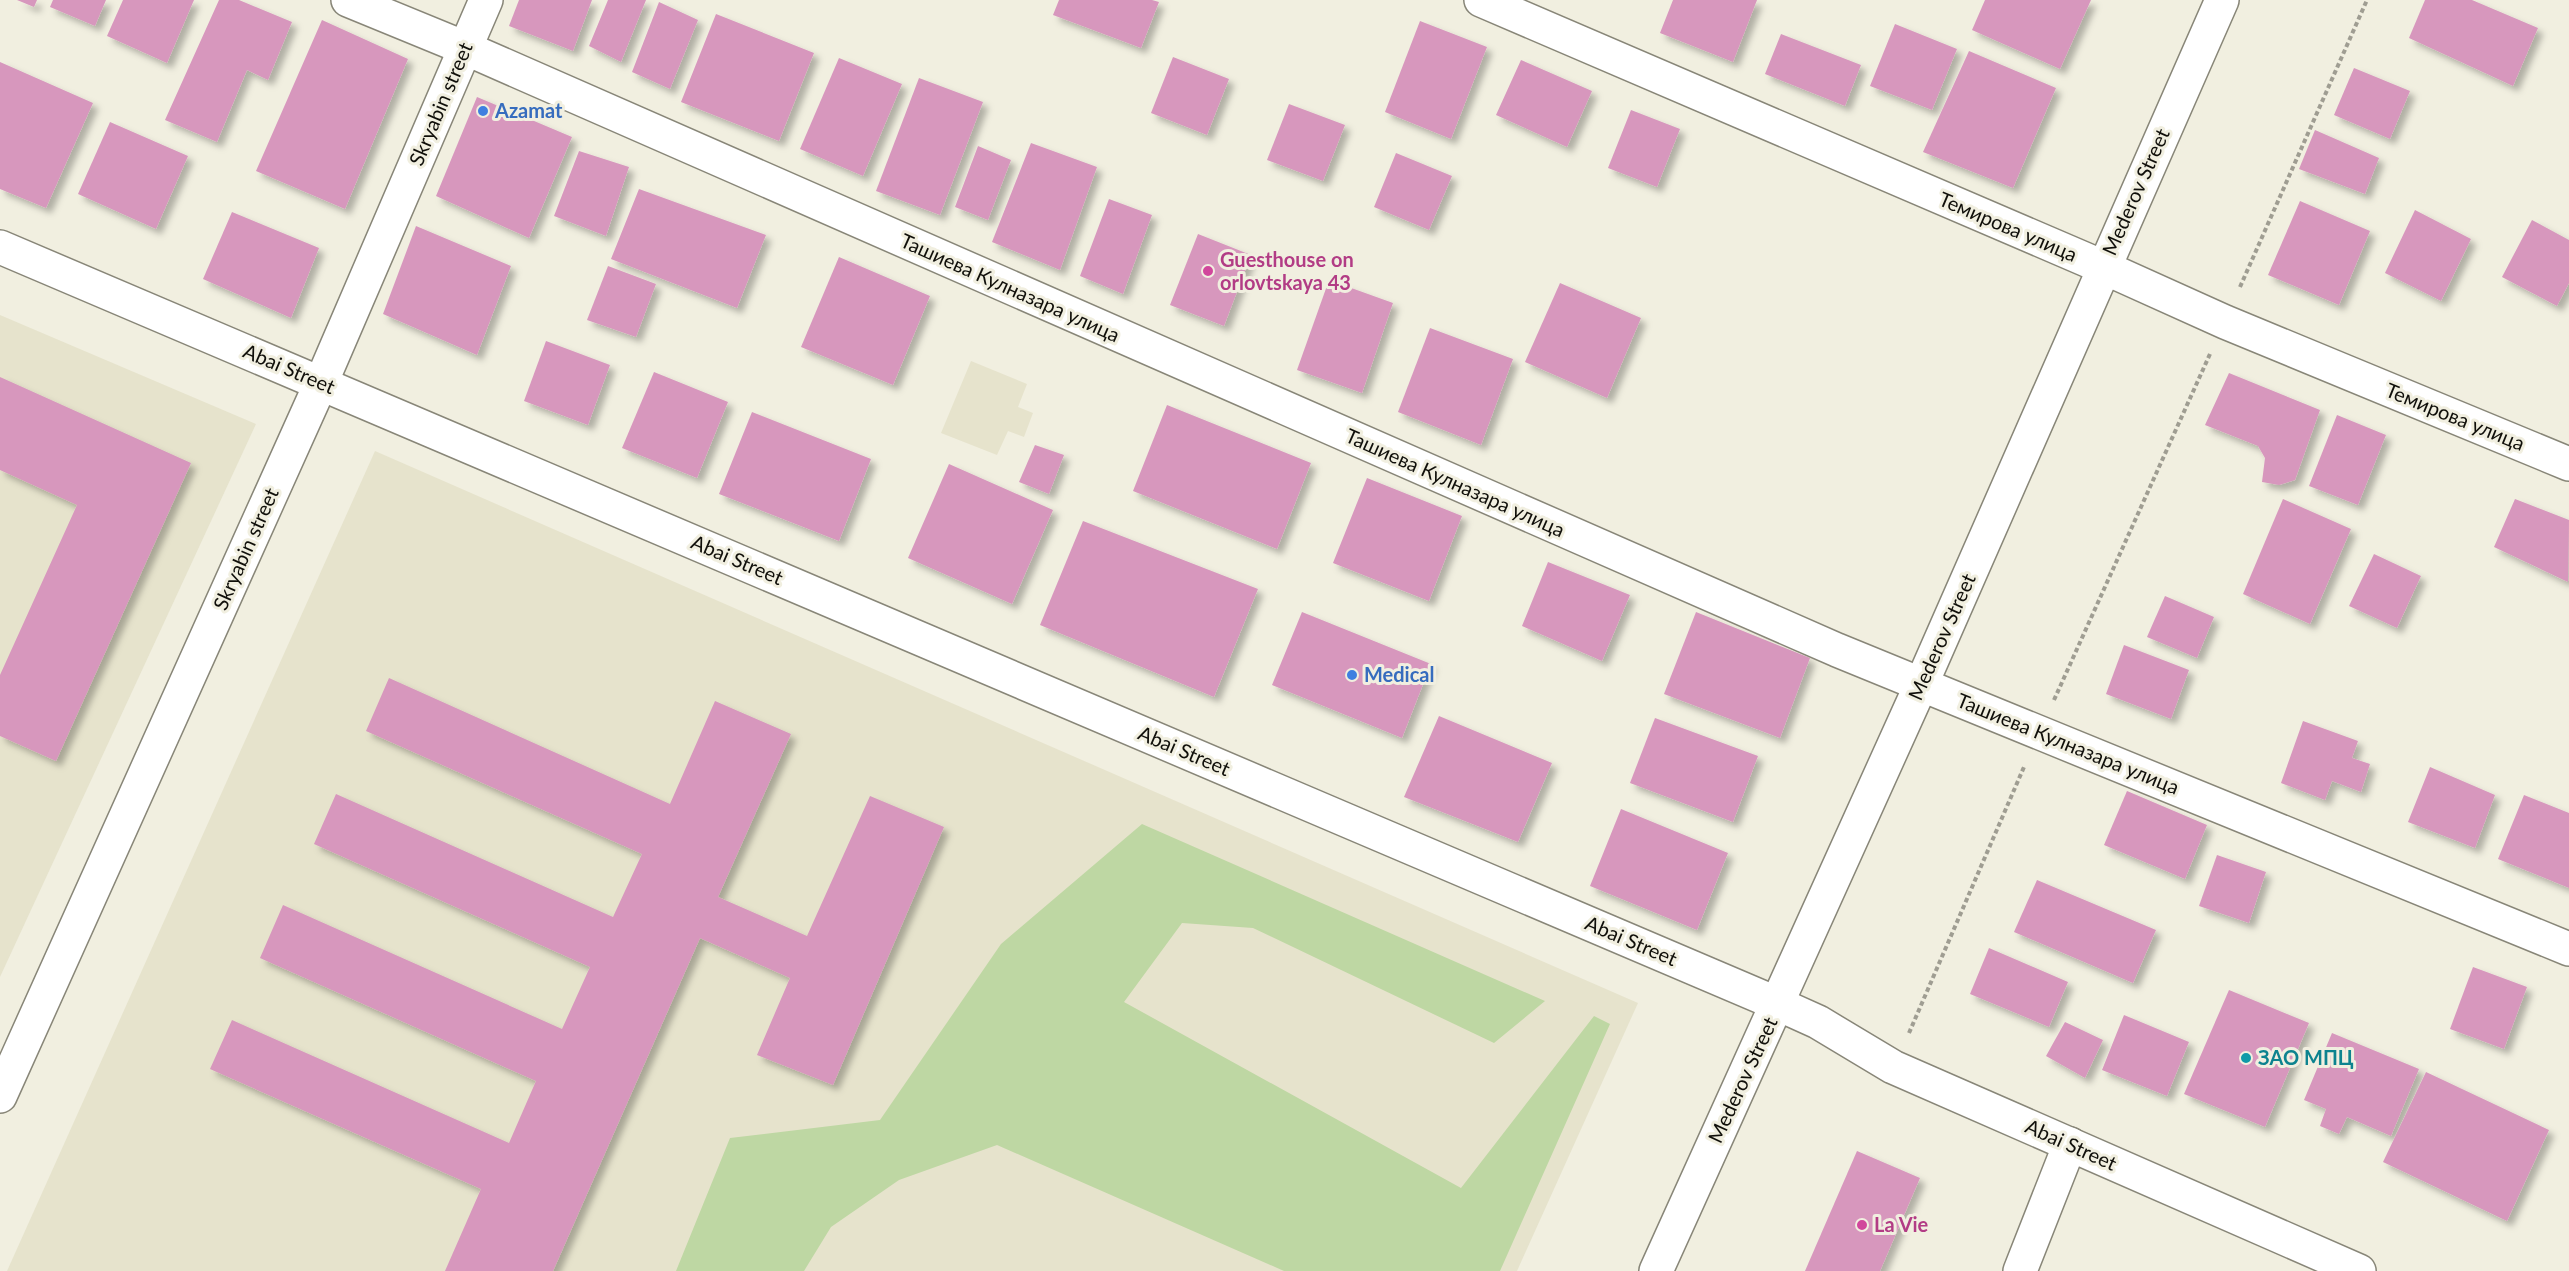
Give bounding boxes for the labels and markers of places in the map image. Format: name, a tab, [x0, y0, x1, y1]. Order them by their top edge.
place label: Azamat	[494, 98, 563, 122]
marker: Azamat	[476, 104, 490, 118]
place label: Guesthouse on orlovtskaya 43	[1220, 247, 1354, 294]
marker: Guesthouse on orlovtskaya 43	[1201, 264, 1215, 278]
place label: Medical	[1364, 662, 1434, 686]
marker: Medical	[1345, 668, 1359, 682]
place label: ЗАО МПЦ	[2258, 1045, 2354, 1069]
marker: ЗАО МПЦ	[2239, 1051, 2253, 1065]
place label: La Vie	[1874, 1212, 1929, 1236]
marker: La Vie	[1855, 1218, 1869, 1232]

